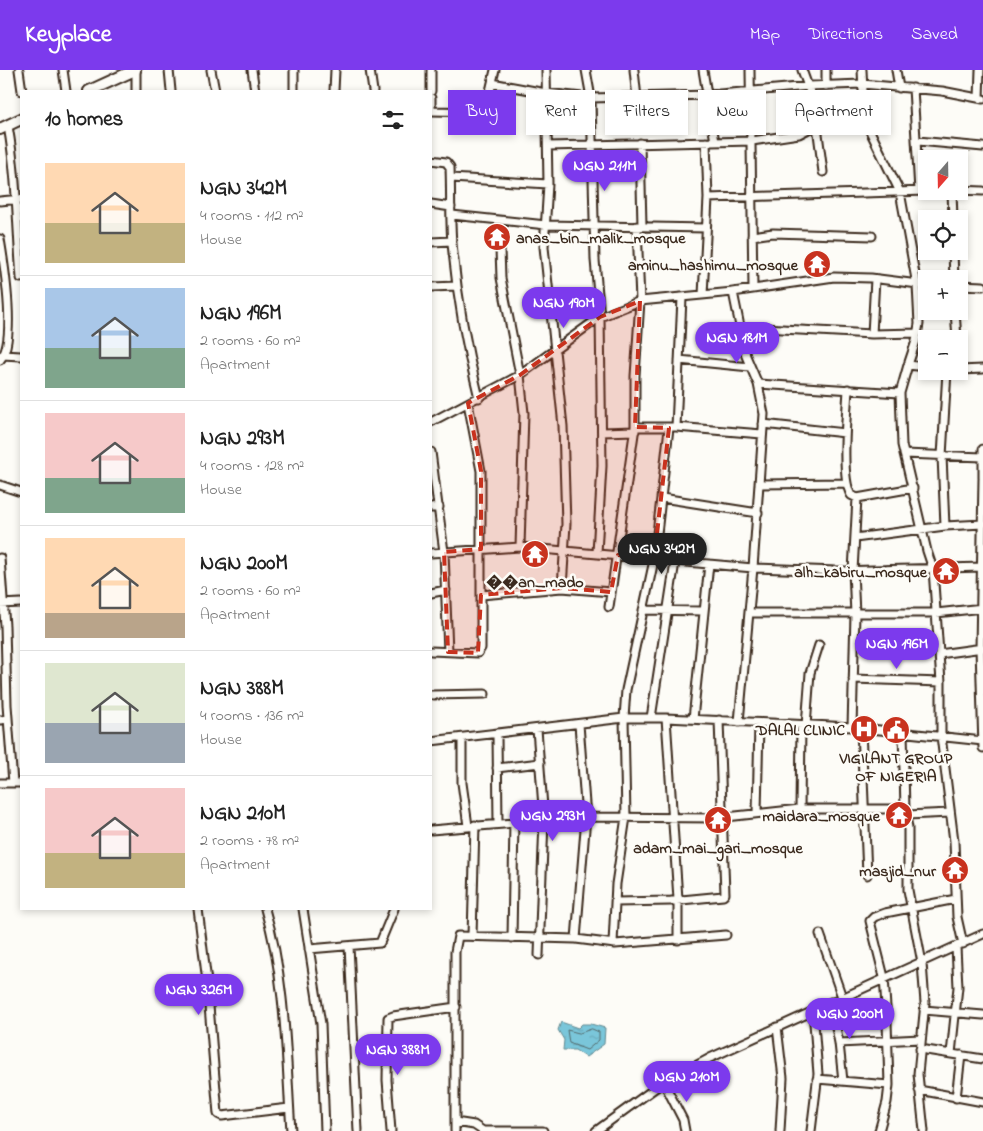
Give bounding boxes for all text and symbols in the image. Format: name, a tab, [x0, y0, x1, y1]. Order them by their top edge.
text: Keyplace	[25, 18, 111, 53]
text: Map	[750, 22, 780, 48]
text: Directions	[808, 22, 883, 48]
text: Saved	[911, 22, 958, 48]
chip: Buy	[448, 90, 516, 135]
chip: Rent	[526, 90, 595, 135]
chip: Filters	[605, 90, 688, 135]
chip: New	[698, 90, 766, 135]
chip: Apartment	[776, 90, 891, 135]
text: 10 homes	[45, 105, 123, 135]
icon: filters	[379, 106, 407, 134]
pin: NGN 211M	[553, 150, 657, 192]
north arrow	[918, 150, 968, 200]
map controls	[918, 150, 968, 380]
text: NGN 211M	[573, 154, 637, 178]
text: NGN 342M	[200, 174, 287, 204]
icon: home	[85, 183, 145, 243]
text: 4 rooms · 112 m²	[200, 204, 303, 228]
button: locate	[918, 210, 968, 260]
temple icon: anas_bin_malik_mosque	[482, 222, 512, 252]
place label: anas_bin_malik_mosque	[516, 227, 686, 251]
text: House	[200, 228, 242, 252]
temple icon: aminu_hashimu_mosque	[802, 249, 832, 279]
place label: aminu_hashimu_mosque	[628, 254, 799, 278]
button: +	[918, 270, 968, 320]
pin: NGN 190M	[512, 286, 616, 329]
text: NGN 190M	[533, 291, 595, 315]
text: NGN 196M	[200, 299, 282, 329]
icon: home	[85, 308, 145, 368]
pin: NGN 181M	[685, 322, 789, 364]
text: NGN 181M	[706, 326, 768, 350]
text: 2 rooms · 60 m²	[200, 329, 301, 353]
button: −	[918, 330, 968, 380]
text: Apartment	[200, 353, 270, 377]
text: NGN 293M	[200, 424, 285, 454]
icon: home	[85, 433, 145, 493]
text: 4 rooms · 128 m²	[200, 454, 304, 478]
text: House	[200, 478, 242, 502]
pin: NGN 342M	[610, 532, 714, 575]
text: NGN 342M	[629, 537, 695, 561]
temple icon: ��an_mado	[520, 539, 550, 569]
text: NGN 200M	[200, 549, 288, 579]
temple icon: alh_kabiru_mosque	[931, 556, 961, 586]
icon: home	[85, 558, 145, 618]
place label: alh_kabiru_mosque	[794, 561, 928, 585]
place label: ��an_mado	[486, 571, 584, 595]
text: 2 rooms · 60 m²	[200, 579, 301, 603]
text: Apartment	[200, 603, 270, 627]
pin: NGN 196M	[845, 628, 949, 670]
text: NGN 196M	[866, 632, 928, 656]
text: NGN 388M	[200, 674, 284, 704]
icon: home	[85, 683, 145, 743]
text: 4 rooms · 136 m²	[200, 704, 304, 728]
hospital icon: DALAL CLINIC	[849, 714, 879, 744]
public building icon: VIGILANT GROUP OF NIGERIA	[881, 715, 911, 745]
place label: DALAL CLINIC	[755, 719, 845, 743]
text: House	[200, 728, 242, 752]
place label: VIGILANT GROUP OF NIGERIA	[839, 747, 953, 789]
text: NGN 210M	[200, 799, 286, 829]
pin: NGN 293M	[501, 800, 605, 842]
temple icon: maidara_mosque	[884, 800, 914, 830]
text: NGN 293M	[521, 804, 585, 828]
temple icon: adam_mai_gari_mosque	[703, 805, 733, 835]
place label: maidara_mosque	[763, 805, 881, 829]
icon: home	[85, 808, 145, 868]
text: 2 rooms · 78 m²	[200, 829, 299, 853]
place label: adam_mai_gari_mosque	[633, 837, 804, 862]
text: Apartment	[200, 853, 270, 877]
temple icon: masjid_nur	[940, 855, 970, 885]
place label: masjid_nur	[859, 860, 937, 884]
pin: NGN 326M	[147, 974, 251, 1016]
text: NGN 326M	[166, 978, 232, 1002]
pin: NGN 200M	[798, 998, 902, 1040]
text: NGN 200M	[816, 1002, 884, 1026]
pin: NGN 388M	[346, 1034, 450, 1076]
text: NGN 388M	[366, 1038, 430, 1062]
pin: NGN 210M	[635, 1060, 739, 1103]
text: NGN 210M	[654, 1065, 720, 1089]

